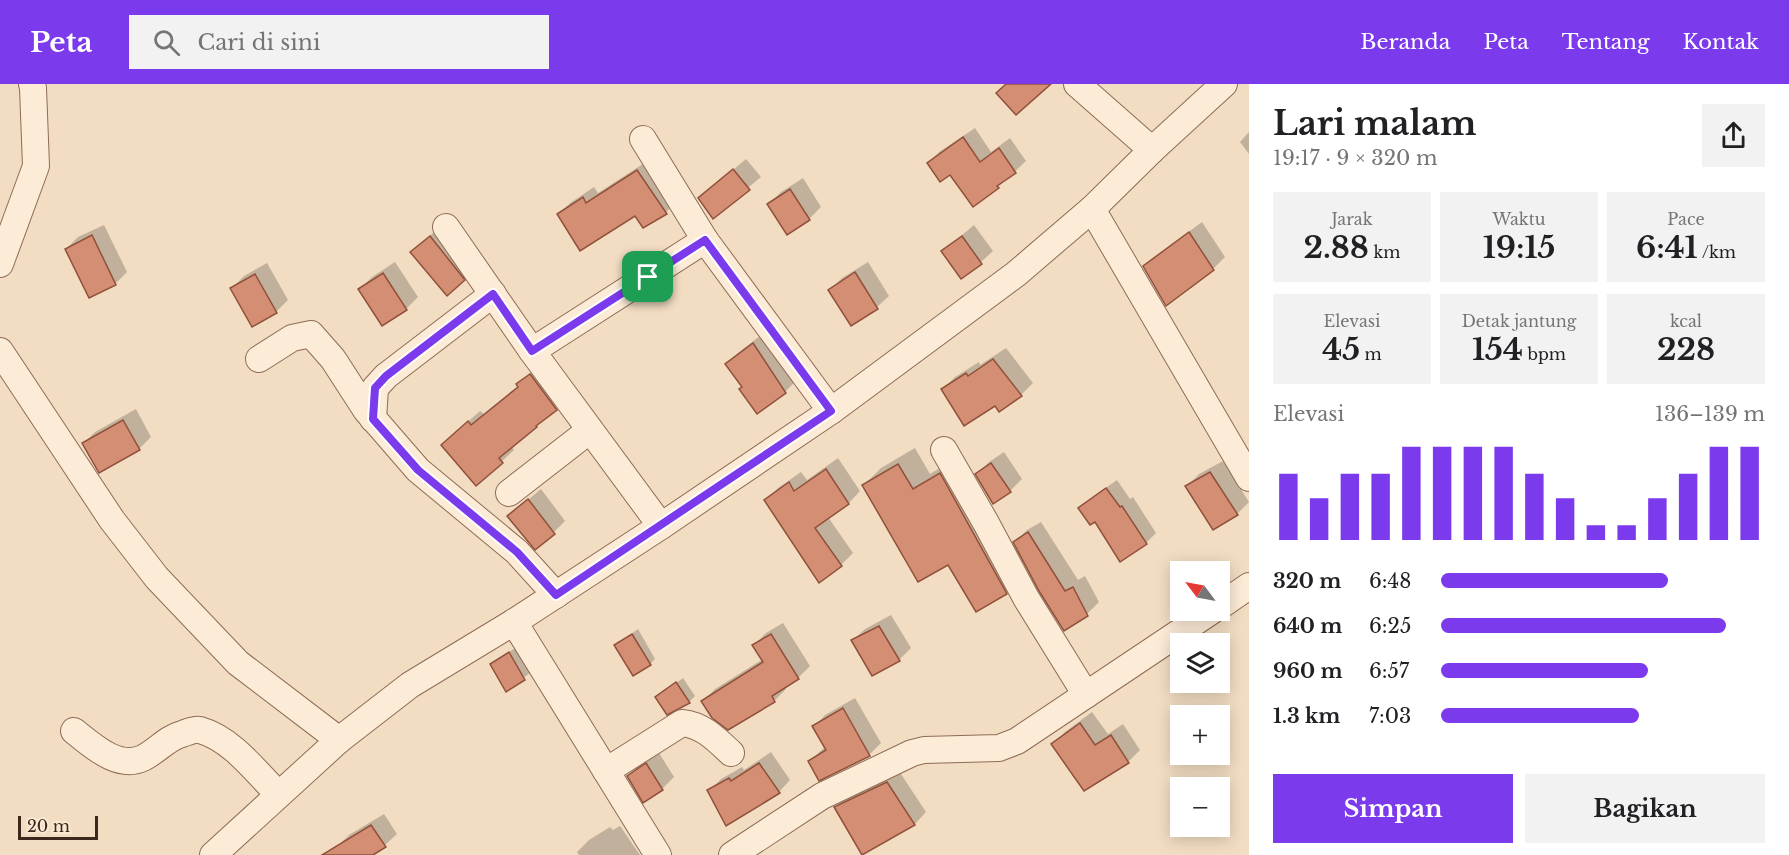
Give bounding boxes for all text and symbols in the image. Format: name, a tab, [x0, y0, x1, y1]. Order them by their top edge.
search box	[129, 15, 549, 69]
text: Peta	[30, 25, 93, 60]
icon: search	[150, 26, 183, 59]
text: Cari di sini	[198, 29, 320, 56]
text: Beranda	[1360, 29, 1450, 55]
text: Peta	[1483, 29, 1529, 55]
text: Tentang	[1562, 29, 1650, 55]
text: Kontak	[1683, 29, 1759, 55]
text: Lari malam	[1273, 103, 1477, 144]
button: share	[1702, 104, 1765, 167]
text: 19:17 · 9 × 320 m	[1273, 146, 1437, 170]
text: Jarak	[1332, 209, 1373, 229]
text: Waktu	[1493, 209, 1545, 229]
text: Pace	[1667, 209, 1705, 229]
text: 2.88	[1303, 229, 1369, 266]
text: 19:15	[1483, 229, 1555, 266]
text: 6:41	[1636, 229, 1698, 266]
text: km	[1369, 242, 1401, 262]
text: /km	[1698, 242, 1736, 262]
pin	[622, 251, 673, 302]
icon: arrive	[631, 260, 664, 293]
text: Elevasi	[1324, 311, 1380, 331]
text: Detak jantung	[1462, 311, 1576, 331]
text: kcal	[1670, 311, 1702, 331]
text: 45	[1322, 331, 1360, 368]
text: 154	[1472, 331, 1523, 368]
text: 228	[1657, 331, 1715, 368]
text: m	[1360, 344, 1382, 364]
text: bpm	[1523, 344, 1566, 364]
text: Elevasi	[1273, 402, 1344, 426]
text: 136–139 m	[1655, 402, 1765, 426]
north arrow	[1170, 561, 1230, 621]
map controls	[1170, 561, 1230, 837]
text: 320 m	[1273, 569, 1341, 593]
text: 6:48	[1369, 569, 1411, 593]
text: 640 m	[1273, 614, 1342, 638]
text: 6:25	[1369, 614, 1411, 638]
button: layers	[1170, 633, 1230, 693]
text: 960 m	[1273, 659, 1343, 683]
text: 6:57	[1369, 659, 1409, 683]
text: 1.3 km	[1273, 704, 1340, 728]
text: 7:03	[1369, 704, 1411, 728]
button: +	[1170, 705, 1230, 765]
button: Simpan	[1273, 774, 1513, 843]
button: Bagikan	[1525, 774, 1765, 843]
button: −	[1170, 777, 1230, 837]
scale bar	[18, 813, 98, 840]
text: 20 m	[27, 816, 70, 836]

